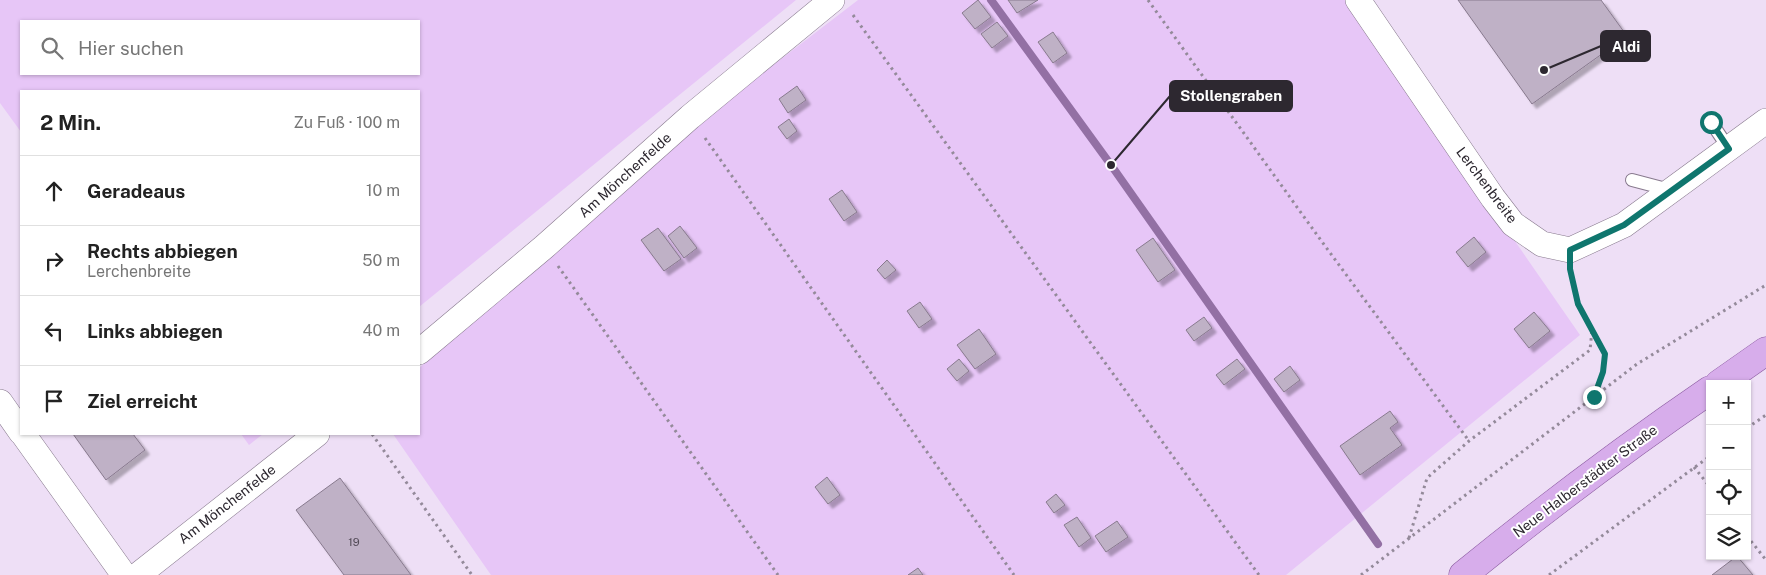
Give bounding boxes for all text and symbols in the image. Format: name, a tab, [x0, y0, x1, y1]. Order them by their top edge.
search box	[20, 20, 420, 75]
callout: Aldi	[1601, 31, 1650, 61]
icon: search	[38, 34, 66, 62]
text: Hier suchen	[78, 37, 184, 59]
text: Aldi	[1612, 38, 1640, 55]
callout: Stollengraben	[1170, 81, 1292, 111]
text: Stollengraben	[1180, 87, 1282, 104]
text: 2 Min.	[40, 110, 101, 135]
route start	[1700, 111, 1723, 134]
text: Zu Fuß · 100 m	[294, 113, 400, 132]
street label: Am Mönchenfelde	[576, 129, 674, 221]
street label: Lerchenbreite	[1453, 144, 1521, 226]
icon: ahead	[40, 177, 68, 205]
text: Geradeaus	[87, 180, 185, 202]
text: 10 m	[366, 181, 400, 200]
text: Rechts abbiegen	[87, 240, 238, 262]
icon: right	[40, 247, 68, 275]
text: 50 m	[362, 251, 400, 270]
text: Lerchenbreite	[87, 262, 191, 281]
icon: left	[40, 317, 68, 345]
text: Links abbiegen	[87, 320, 223, 342]
text: 40 m	[362, 321, 400, 340]
map controls	[1706, 380, 1751, 560]
button: +	[1706, 380, 1751, 425]
route end	[1583, 386, 1606, 409]
icon: arrive	[40, 387, 68, 415]
text: Ziel erreicht	[87, 390, 198, 412]
street label: Neue Halberstädter Straße	[1510, 422, 1660, 540]
button: −	[1706, 425, 1751, 470]
street label: Am Mönchenfelde	[175, 461, 279, 547]
button: locate	[1706, 470, 1751, 515]
button: layers	[1706, 515, 1751, 560]
house number: 19	[348, 536, 360, 548]

